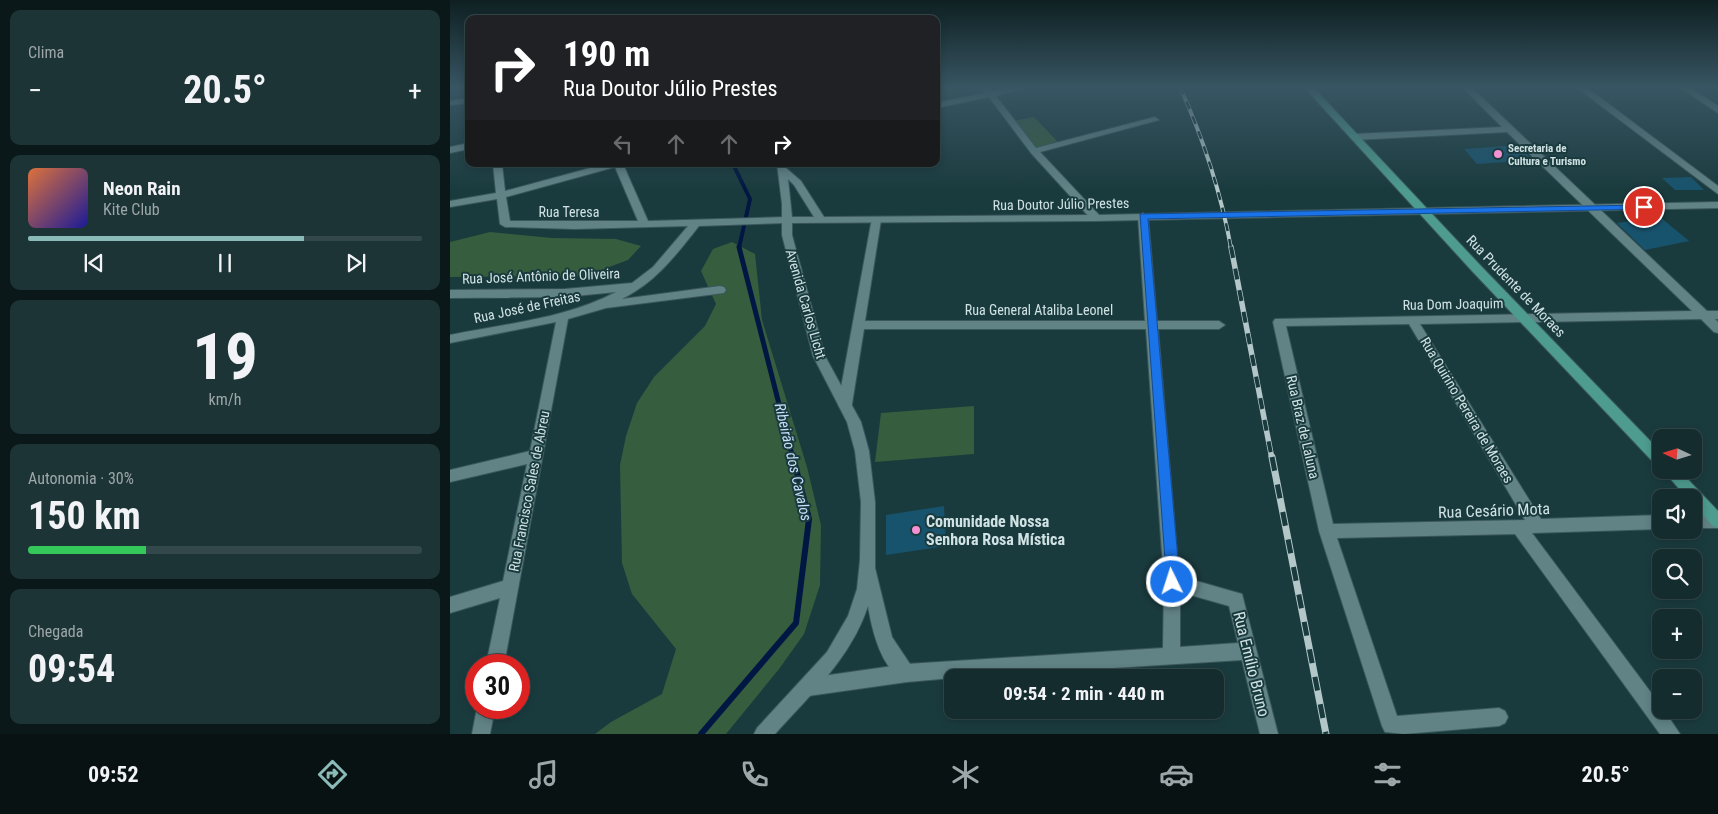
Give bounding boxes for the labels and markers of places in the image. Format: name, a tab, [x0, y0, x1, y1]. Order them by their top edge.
place label: Secretaria de Cultura e Turismo	[1508, 142, 1586, 168]
marker: Secretaria de Cultura e Turismo	[1492, 148, 1504, 160]
pin	[1623, 186, 1665, 228]
place label: Comunidade Nossa Senhora Rosa Mística	[926, 512, 1065, 549]
marker: Comunidade Nossa Senhora Rosa Mística	[910, 524, 922, 536]

